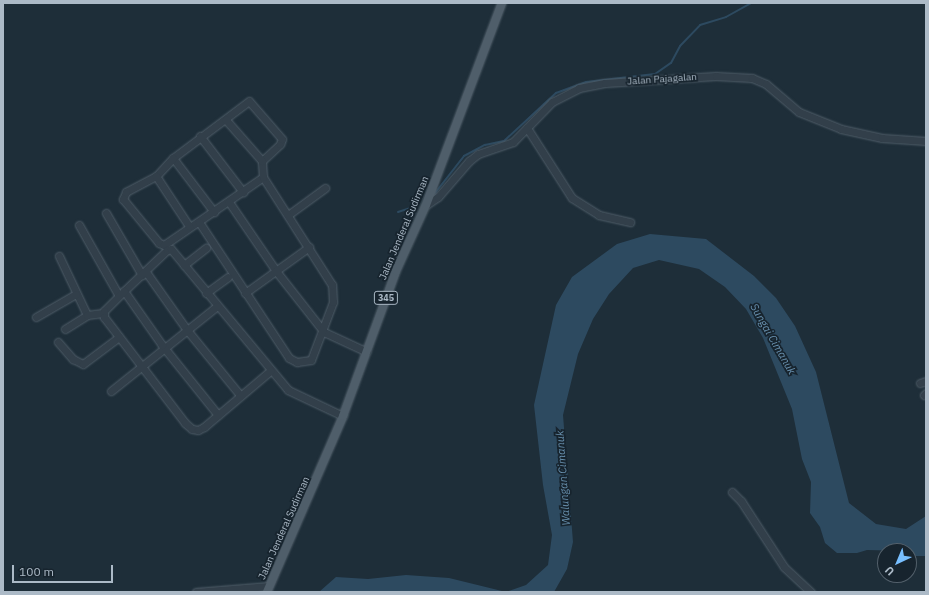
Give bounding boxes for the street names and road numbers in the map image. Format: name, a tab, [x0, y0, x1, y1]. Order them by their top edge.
street label: Jalan Pajagalan	[627, 71, 697, 87]
street label: Jalan Jenderal Sudirman	[377, 174, 431, 282]
road number: 345	[373, 291, 399, 305]
street label: Jalan Jenderal Sudirman	[256, 475, 312, 581]

